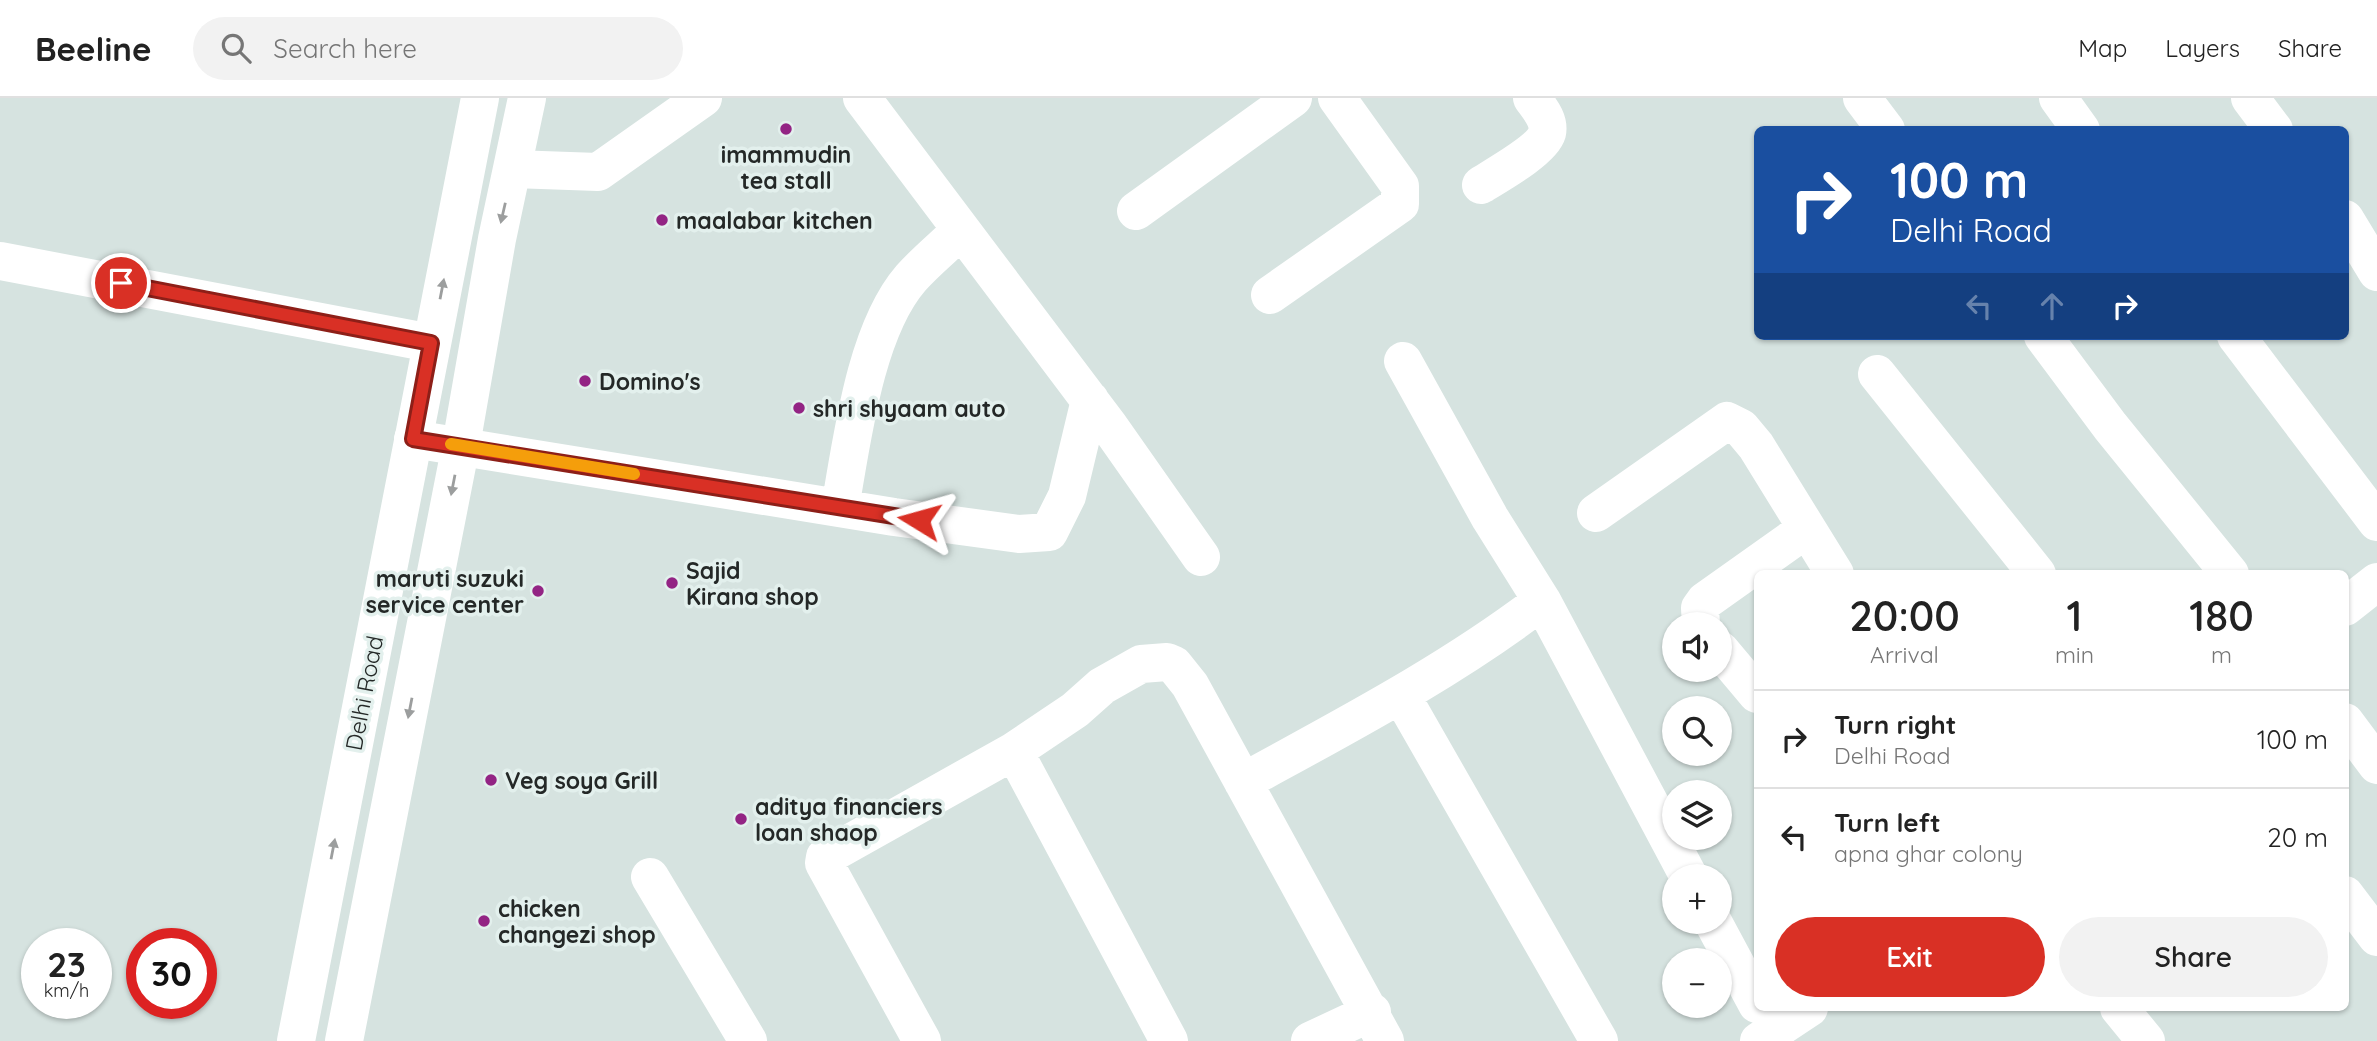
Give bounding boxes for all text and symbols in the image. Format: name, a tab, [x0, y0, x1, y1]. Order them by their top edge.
search box	[193, 17, 683, 80]
text: Beeline	[35, 28, 151, 69]
icon: search	[217, 29, 255, 67]
text: Search here	[273, 32, 417, 65]
text: Map	[2078, 33, 2127, 63]
text: Layers	[2165, 33, 2240, 63]
text: Share	[2278, 33, 2342, 63]
marker: imammudin tea stall	[778, 121, 794, 137]
place label: imammudin tea stall	[721, 140, 851, 195]
text: 100 m	[1890, 149, 2028, 210]
icon: right	[1775, 154, 1866, 245]
one-way arrow	[497, 202, 508, 224]
place label: maalabar kitchen	[676, 206, 873, 235]
text: Delhi Road	[1890, 210, 2052, 250]
marker: maalabar kitchen	[654, 212, 670, 228]
pin	[91, 253, 151, 313]
icon: arrive	[102, 264, 140, 302]
one-way arrow	[436, 278, 447, 300]
icon: left	[1960, 287, 1998, 325]
icon: ahead	[2033, 287, 2071, 325]
icon: right	[2106, 287, 2144, 325]
place label: Domino's	[599, 367, 701, 396]
marker: Domino's	[577, 373, 593, 389]
place label: shri shyaam auto	[813, 394, 1006, 423]
marker: shri shyaam auto	[791, 400, 807, 416]
one-way arrow	[448, 474, 459, 496]
position arrow	[882, 483, 956, 557]
place label: Sajid Kirana shop	[686, 556, 819, 611]
place label: maruti suzuki service center	[366, 564, 524, 619]
marker: Sajid Kirana shop	[664, 575, 680, 591]
marker: maruti suzuki service center	[530, 583, 546, 599]
text: 20:00	[1849, 589, 1960, 642]
text: 1	[2066, 589, 2083, 642]
text: 180	[2189, 589, 2254, 642]
map controls	[1662, 612, 1732, 1018]
button: sound	[1662, 612, 1732, 682]
street label: Delhi Road	[339, 633, 389, 753]
text: Arrival	[1870, 640, 1939, 669]
text: min	[2055, 640, 2094, 669]
text: m	[2211, 640, 2232, 669]
button: search	[1662, 696, 1732, 766]
one-way arrow	[404, 697, 415, 719]
text: Turn right	[1834, 708, 1956, 741]
icon: right	[1775, 720, 1813, 758]
text: 100 m	[2257, 723, 2328, 756]
text: Delhi Road	[1834, 741, 1950, 770]
place label: Veg soya Grill	[505, 766, 658, 795]
marker: Veg soya Grill	[483, 772, 499, 788]
button: layers	[1662, 780, 1732, 850]
place label: aditya financiers loan shaop	[755, 792, 942, 847]
text: Turn left	[1834, 806, 1941, 839]
marker: aditya financiers loan shaop	[733, 811, 749, 827]
icon: left	[1775, 818, 1813, 856]
text: 20 m	[2267, 821, 2328, 854]
one-way arrow	[328, 838, 339, 860]
text: apna ghar colony	[1834, 839, 2023, 868]
button: +	[1662, 864, 1732, 934]
place label: chicken changezi shop	[498, 894, 656, 949]
marker: chicken changezi shop	[476, 913, 492, 929]
button: Exit	[1775, 917, 2045, 997]
button: Share	[2059, 917, 2328, 997]
speed limit sign: 30	[126, 928, 217, 1019]
text: 23	[47, 942, 86, 986]
button: −	[1662, 948, 1732, 1018]
text: km/h	[44, 979, 89, 1002]

